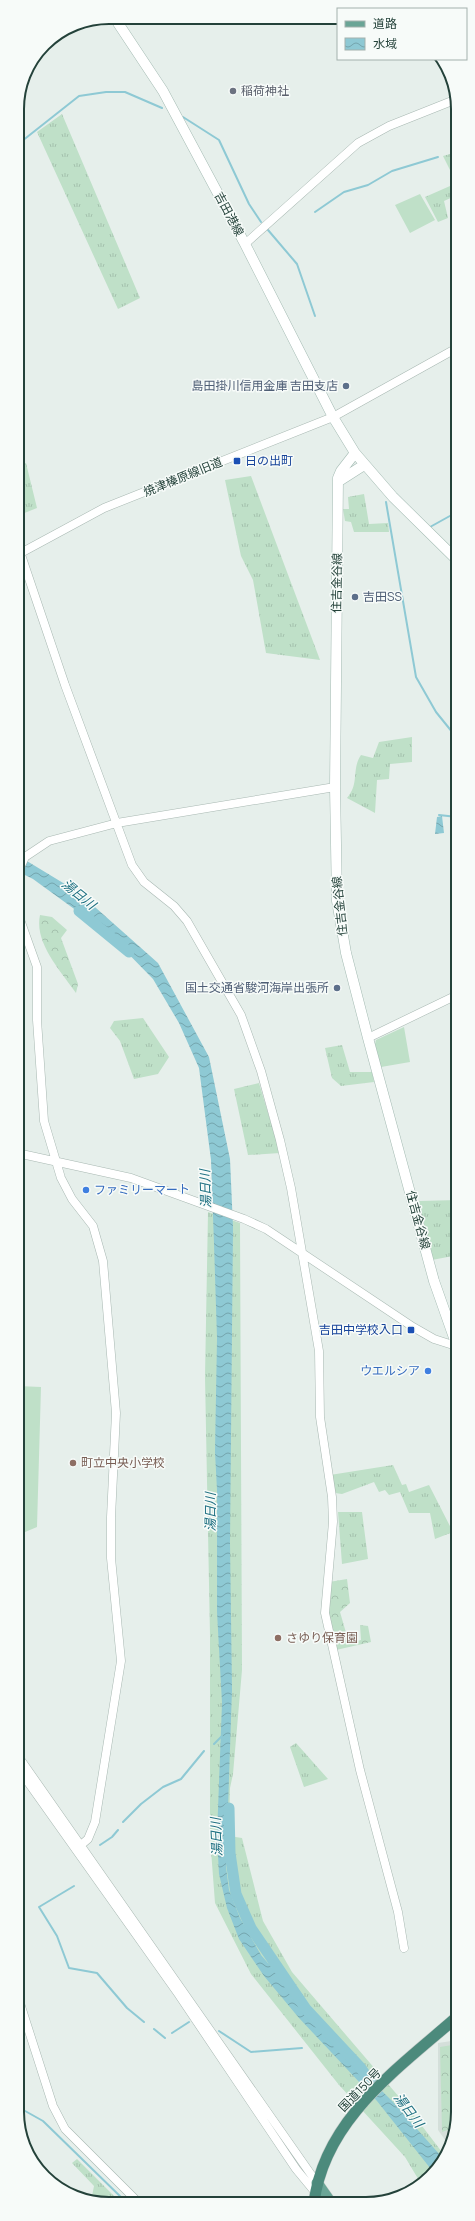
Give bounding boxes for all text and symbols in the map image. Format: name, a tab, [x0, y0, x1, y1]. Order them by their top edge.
legend	[337, 8, 467, 60]
text: 道路	[373, 15, 397, 32]
text: 水域	[373, 35, 397, 52]
place label: 稲荷神社	[241, 82, 289, 99]
marker: 稲荷神社	[228, 86, 238, 96]
street label: 吉田港線	[211, 189, 248, 239]
place label: 島田掛川信用金庫 吉田支店	[192, 377, 338, 394]
marker: 島田掛川信用金庫 吉田支店	[341, 381, 351, 391]
place label: 日の出町	[245, 452, 293, 469]
street label: 焼津榛原線旧道	[141, 453, 225, 500]
marker: 日の出町	[232, 456, 242, 466]
street label: 住吉金谷線	[327, 553, 346, 613]
place label: 吉田SS	[363, 588, 402, 605]
marker: 吉田SS	[350, 592, 360, 602]
water label: 湯日川	[58, 875, 101, 915]
street label: 住吉金谷線	[328, 875, 351, 937]
place label: 国土交通省駿河海岸出張所	[185, 979, 329, 996]
marker: 国土交通省駿河海岸出張所	[332, 983, 342, 993]
water label: 湯日川	[195, 1167, 215, 1209]
place label: ファミリーマート	[94, 1181, 190, 1198]
marker: ファミリーマート	[81, 1185, 91, 1195]
street label: 住吉金谷線	[403, 1189, 434, 1251]
place label: 吉田中学校入口	[319, 1321, 403, 1338]
marker: 吉田中学校入口	[406, 1325, 416, 1335]
place label: ウエルシア	[360, 1362, 420, 1379]
marker: ウエルシア	[423, 1366, 433, 1376]
place label: 町立中央小学校	[81, 1454, 165, 1471]
marker: 町立中央小学校	[68, 1458, 78, 1468]
water label: 湯日川	[201, 1491, 219, 1532]
place label: さゆり保育園	[286, 1629, 358, 1646]
marker: さゆり保育園	[273, 1633, 283, 1643]
water label: 湯日川	[206, 1815, 226, 1857]
street label: 国道150号	[334, 2064, 385, 2115]
water label: 湯日川	[390, 2089, 429, 2133]

